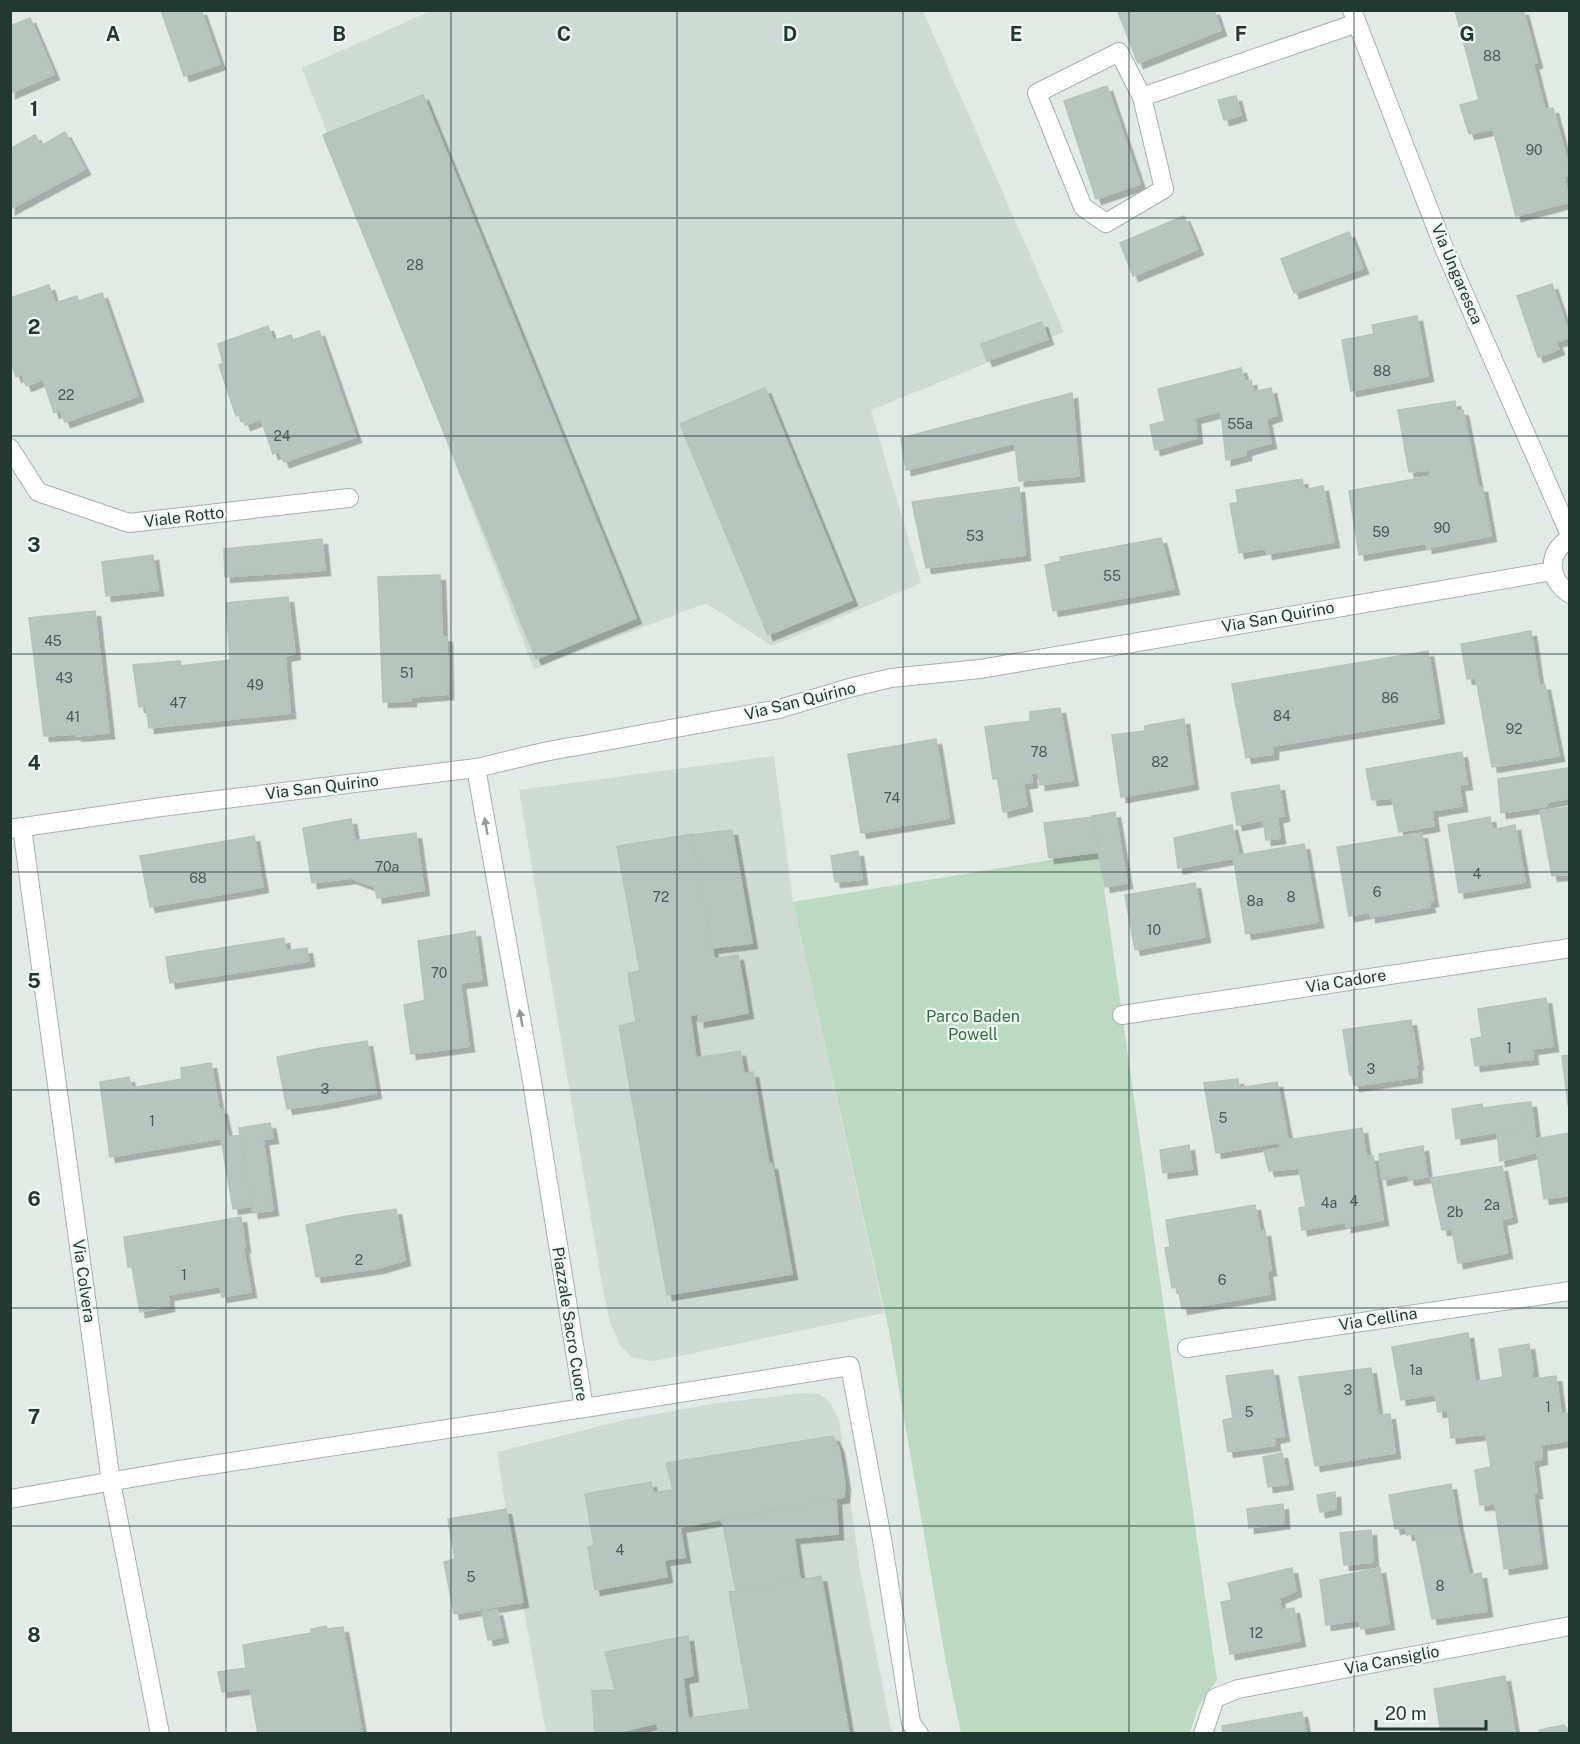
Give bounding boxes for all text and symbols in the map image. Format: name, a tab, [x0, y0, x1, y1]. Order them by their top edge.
text: A	[106, 22, 120, 46]
text: B	[332, 22, 346, 46]
text: C	[557, 22, 571, 46]
text: D	[783, 22, 797, 46]
text: E	[1010, 22, 1022, 46]
text: F	[1235, 22, 1247, 46]
text: G	[1459, 22, 1475, 46]
house number: 88	[1483, 48, 1501, 64]
text: 1	[30, 97, 38, 121]
house number: 90	[1525, 142, 1543, 158]
street label: Via Ungaresca	[1427, 221, 1487, 327]
house number: 28	[406, 257, 424, 273]
text: 2	[28, 315, 40, 339]
house number: 88	[1373, 363, 1391, 379]
house number: 22	[58, 387, 74, 403]
house number: 55a	[1227, 416, 1253, 432]
house number: 24	[273, 428, 291, 444]
street label: Viale Rotto	[143, 503, 225, 531]
house number: 90	[1433, 520, 1451, 536]
house number: 59	[1372, 524, 1390, 540]
house number: 53	[966, 528, 984, 544]
text: 3	[27, 533, 41, 557]
house number: 55	[1103, 568, 1121, 584]
street label: Via San Quirino	[1220, 598, 1336, 636]
house number: 45	[44, 633, 62, 649]
house number: 51	[400, 665, 414, 681]
house number: 43	[55, 670, 73, 686]
house number: 49	[246, 677, 264, 693]
street label: Via San Quirino	[742, 678, 858, 724]
house number: 86	[1381, 690, 1399, 706]
house number: 47	[169, 695, 187, 711]
house number: 84	[1273, 708, 1291, 724]
house number: 41	[66, 709, 80, 725]
house number: 92	[1505, 721, 1523, 737]
house number: 78	[1030, 744, 1048, 760]
text: 4	[27, 751, 41, 775]
house number: 82	[1151, 754, 1169, 770]
street label: Via San Quirino	[264, 771, 380, 803]
house number: 74	[884, 790, 901, 806]
one-way arrow	[482, 816, 491, 835]
house number: 70a	[375, 859, 399, 875]
house number: 4	[1473, 866, 1482, 882]
house number: 68	[189, 870, 207, 886]
house number: 6	[1373, 884, 1382, 900]
house number: 72	[653, 889, 669, 905]
house number: 8	[1286, 889, 1296, 905]
house number: 8a	[1247, 893, 1263, 909]
house number: 10	[1147, 922, 1161, 938]
house number: 70	[431, 965, 447, 981]
street label: Via Cadore	[1305, 965, 1387, 997]
text: 5	[27, 969, 41, 993]
park label: Parco Baden Powell	[926, 1007, 1020, 1044]
one-way arrow	[516, 1008, 525, 1027]
house number: 1	[1506, 1040, 1512, 1056]
house number: 3	[1367, 1061, 1376, 1077]
house number: 3	[321, 1081, 330, 1097]
house number: 5	[1219, 1110, 1228, 1126]
house number: 1	[149, 1113, 155, 1129]
text: 6	[27, 1187, 41, 1211]
house number: 4	[1350, 1193, 1359, 1209]
house number: 4a	[1321, 1195, 1337, 1211]
house number: 2a	[1484, 1197, 1500, 1213]
house number: 2b	[1447, 1204, 1463, 1220]
street label: Via Colvera	[69, 1238, 99, 1324]
street label: Piazzale Sacro Cuore	[548, 1245, 592, 1403]
house number: 2	[355, 1252, 363, 1268]
house number: 1	[181, 1267, 187, 1283]
house number: 6	[1218, 1272, 1227, 1288]
street label: Via Cellina	[1337, 1303, 1419, 1335]
house number: 1a	[1409, 1362, 1423, 1378]
house number: 3	[1344, 1382, 1353, 1398]
house number: 1	[1545, 1399, 1551, 1415]
house number: 5	[1245, 1404, 1254, 1420]
text: 7	[28, 1405, 40, 1429]
house number: 4	[616, 1542, 625, 1558]
house number: 5	[467, 1569, 476, 1585]
house number: 8	[1435, 1578, 1445, 1594]
text: 8	[27, 1623, 41, 1647]
house number: 12	[1249, 1625, 1263, 1641]
street label: Via Cansiglio	[1343, 1642, 1441, 1678]
scale bar	[1376, 1693, 1486, 1731]
text: 20 m	[1385, 1703, 1427, 1724]

